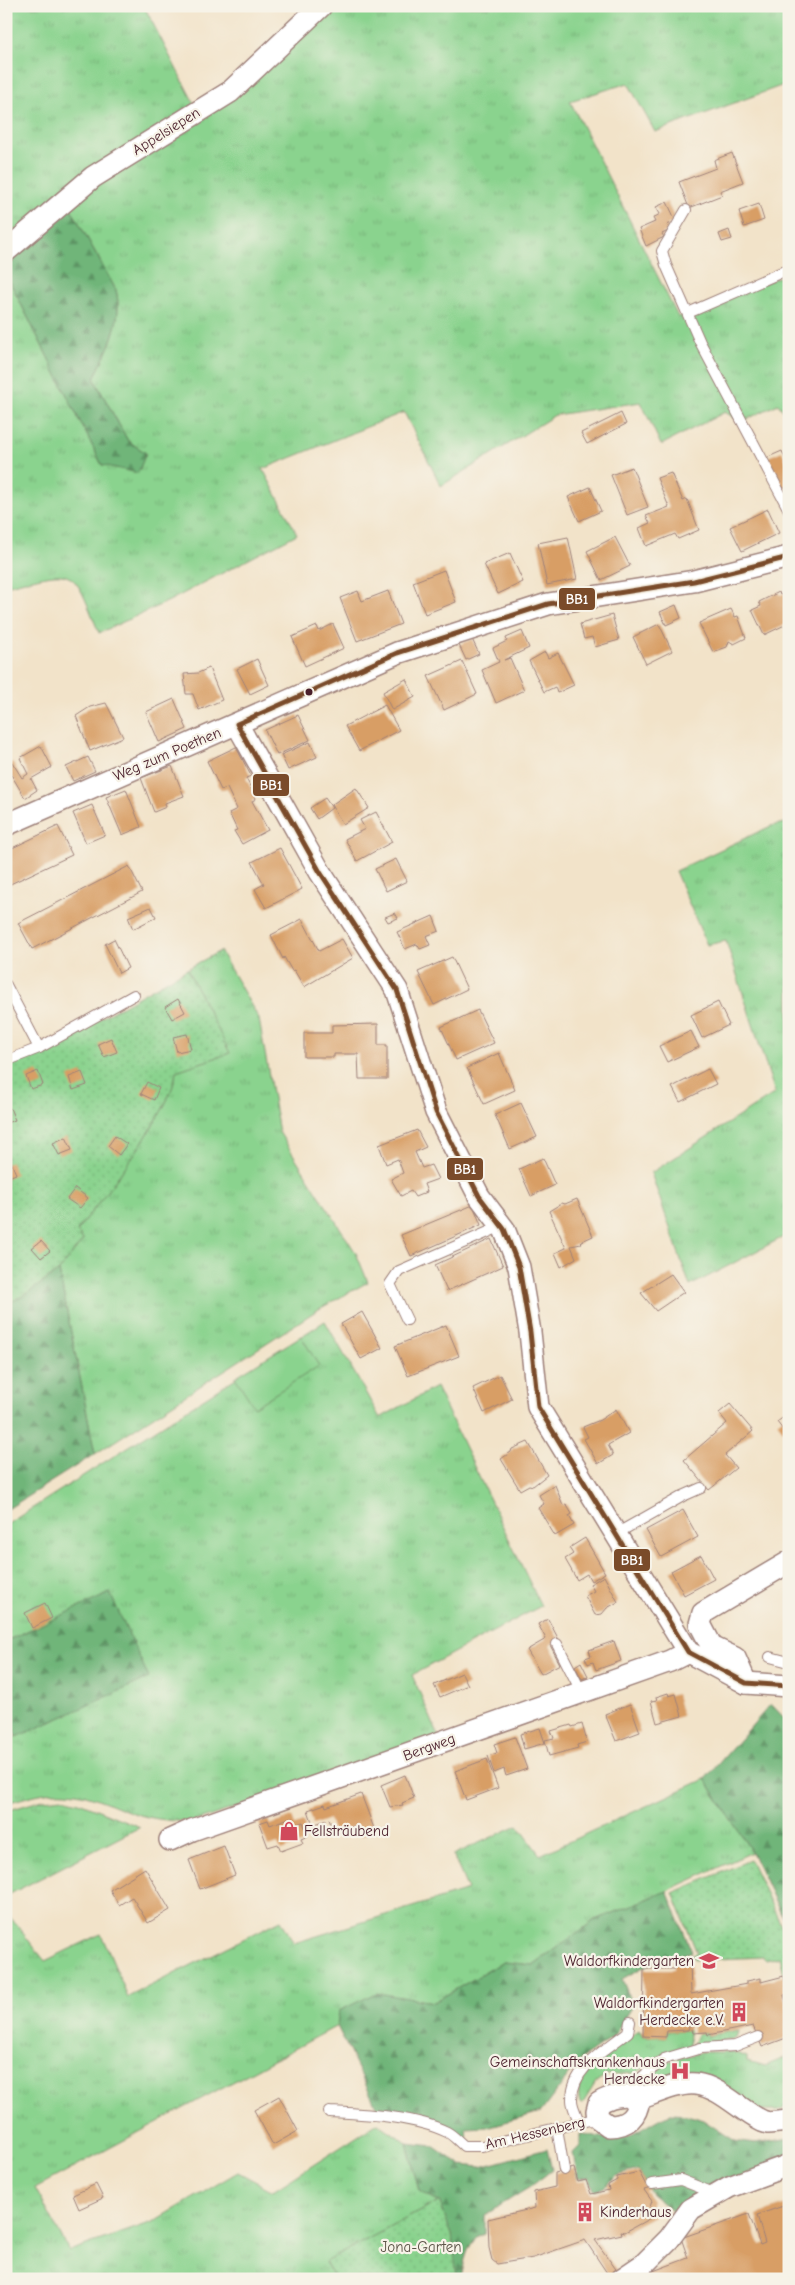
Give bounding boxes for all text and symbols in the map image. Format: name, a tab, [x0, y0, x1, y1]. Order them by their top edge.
street label: Appelsiepen	[129, 103, 203, 159]
line badge: BB1	[558, 587, 596, 611]
text: BB1	[566, 591, 588, 608]
unlabelled marker	[304, 687, 314, 697]
street label: Weg zum Poethen	[110, 723, 224, 785]
line badge: BB1	[252, 773, 290, 797]
text: BB1	[260, 777, 282, 794]
line badge: BB1	[446, 1157, 484, 1181]
text: BB1	[454, 1161, 476, 1178]
line badge: BB1	[613, 1548, 651, 1572]
text: BB1	[621, 1552, 643, 1569]
street label: Bergweg	[400, 1729, 458, 1765]
shop icon: Fellsträubend	[278, 1820, 300, 1842]
place label: Fellsträubend	[304, 1822, 389, 1840]
school or university icon: Waldorfkindergarten	[698, 1950, 720, 1972]
place label: Waldorfkindergarten	[564, 1952, 694, 1970]
place label: Waldorfkindergarten Herdecke e.V.	[594, 1994, 724, 2029]
building icon: Waldorfkindergarten Herdecke e.V.	[728, 2001, 750, 2023]
place label: Gemeinschaftskrankenhaus Herdecke	[490, 2053, 665, 2088]
hospital icon: Gemeinschaftskrankenhaus Herdecke	[669, 2060, 691, 2082]
street label: Am Hessenberg	[483, 2113, 587, 2153]
building icon: Kinderhaus	[574, 2201, 596, 2223]
place label: Kinderhaus	[600, 2203, 671, 2221]
park label: Jona-Garten	[381, 2238, 461, 2256]

